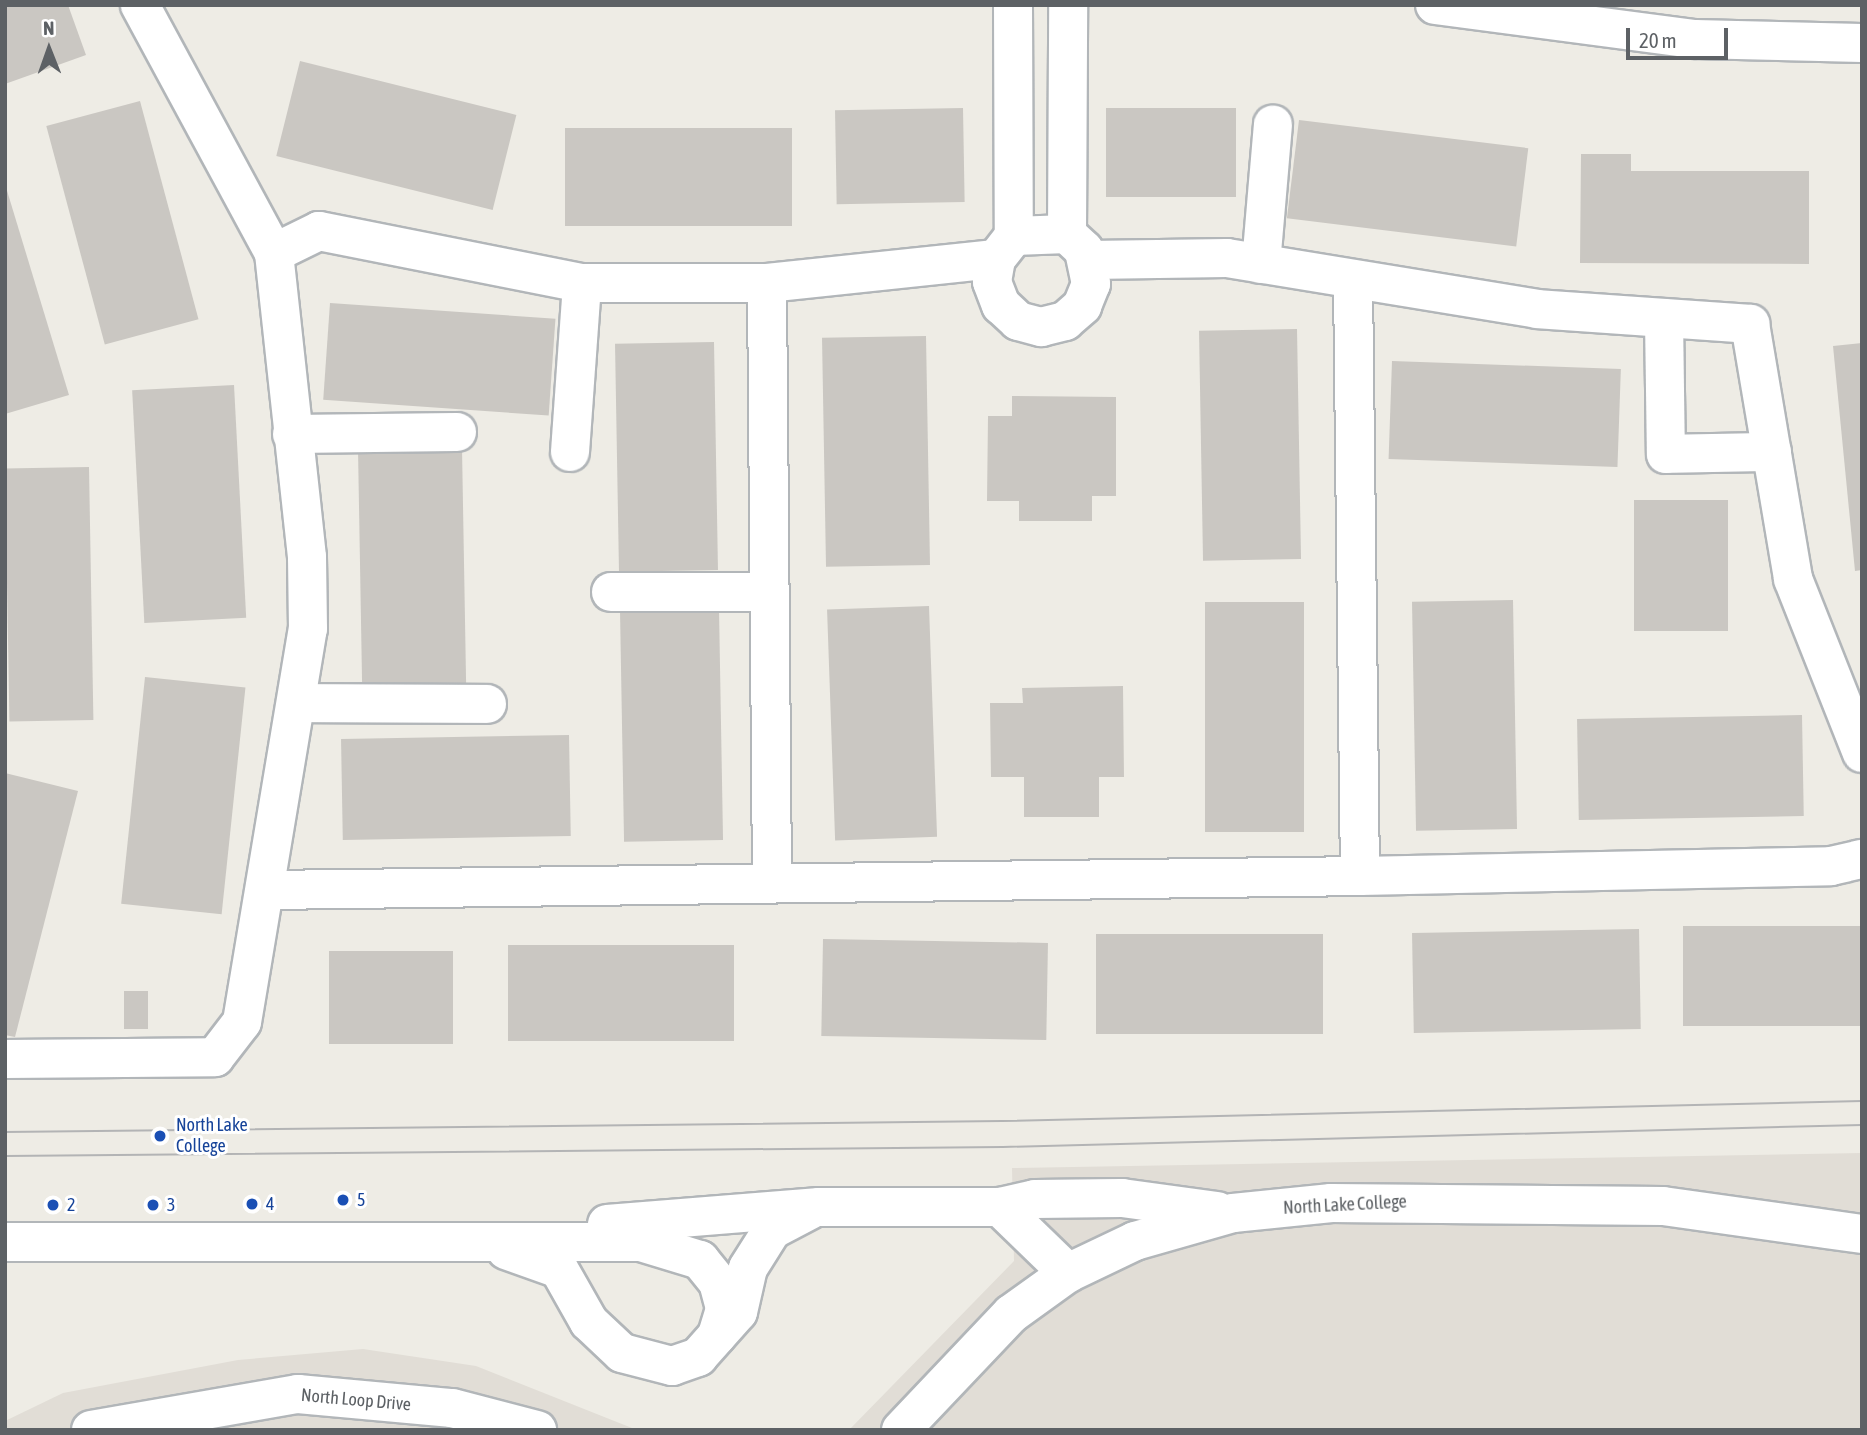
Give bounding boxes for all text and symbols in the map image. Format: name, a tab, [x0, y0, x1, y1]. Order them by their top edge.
north arrow	[14, 14, 84, 84]
scale bar	[1629, 14, 1730, 58]
text: N	[43, 17, 54, 39]
text: 20 m	[1639, 28, 1677, 52]
place label: North Lake College	[176, 1115, 248, 1158]
marker: North Lake College	[150, 1126, 170, 1146]
place label: 5	[357, 1189, 365, 1211]
street label: North Lake College	[1283, 1191, 1407, 1219]
marker: 5	[335, 1192, 351, 1208]
place label: 4	[266, 1193, 274, 1215]
place label: 2	[67, 1194, 75, 1216]
place label: 3	[167, 1194, 175, 1216]
marker: 4	[244, 1196, 260, 1212]
marker: 2	[45, 1197, 61, 1213]
marker: 3	[145, 1197, 161, 1213]
street label: North Loop Drive	[300, 1384, 412, 1416]

